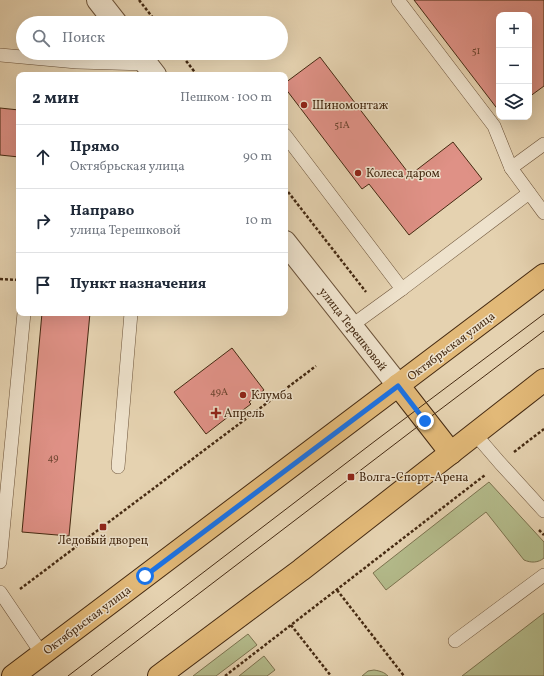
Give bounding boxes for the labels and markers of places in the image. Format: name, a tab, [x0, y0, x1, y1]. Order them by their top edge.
place label: Шиномонтаж	[312, 98, 389, 114]
marker: Шиномонтаж	[299, 100, 309, 110]
place label: Колеса даром	[366, 166, 440, 182]
marker: Колеса даром	[353, 168, 363, 178]
place label: Клумба	[251, 388, 292, 404]
marker: Клумба	[238, 390, 248, 400]
place label: Апрель	[224, 406, 265, 422]
marker: Апрель	[211, 408, 221, 418]
place label: Волга-Спорт-Арена	[359, 470, 469, 486]
marker: Волга-Спорт-Арена	[346, 472, 356, 482]
marker: Ледовый дворец	[98, 522, 108, 532]
place label: Ледовый дворец	[58, 533, 149, 549]

